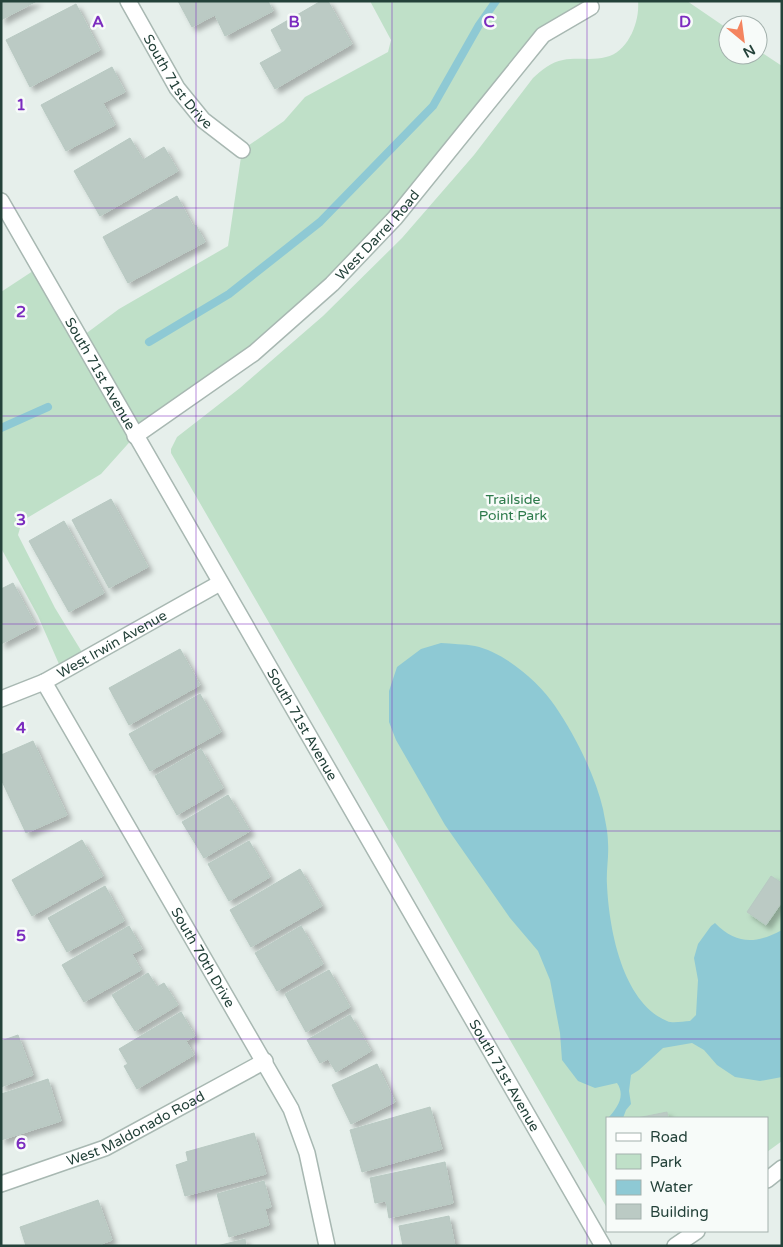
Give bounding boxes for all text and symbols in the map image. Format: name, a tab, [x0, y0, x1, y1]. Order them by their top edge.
text: A	[92, 12, 104, 32]
text: B	[288, 12, 300, 32]
text: C	[483, 12, 495, 32]
text: D	[679, 12, 691, 32]
north arrow	[718, 15, 768, 65]
street label: South 71st Drive	[140, 31, 215, 133]
text: N	[740, 41, 758, 61]
text: 1	[16, 95, 26, 115]
street label: West Darrel Road	[332, 187, 423, 284]
text: 2	[16, 302, 26, 322]
street label: South 71st Avenue	[61, 315, 139, 433]
park label: Trailside Point Park	[479, 491, 548, 524]
text: 3	[16, 510, 26, 530]
street label: West Irwin Avenue	[54, 607, 170, 682]
street label: South 71st Avenue	[263, 666, 341, 784]
text: 4	[16, 718, 26, 738]
street label: South 70th Drive	[167, 904, 238, 1011]
text: 5	[16, 926, 26, 946]
street label: South 71st Avenue	[465, 1016, 543, 1135]
street label: West Maldonado Road	[65, 1087, 208, 1170]
legend	[606, 1117, 768, 1232]
text: Road	[650, 1128, 688, 1146]
text: 6	[16, 1134, 26, 1154]
text: Park	[650, 1153, 682, 1171]
text: Water	[650, 1178, 693, 1196]
text: Building	[650, 1203, 709, 1221]

